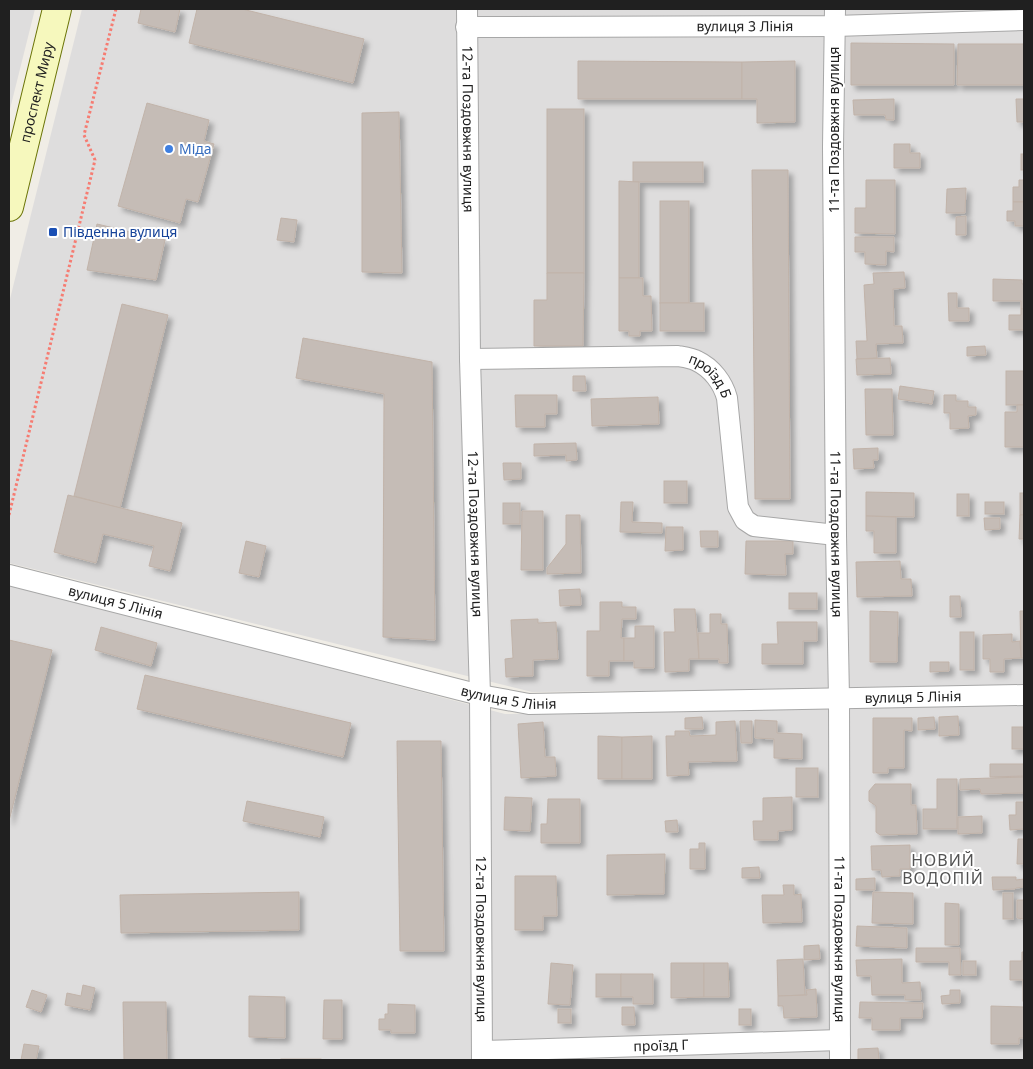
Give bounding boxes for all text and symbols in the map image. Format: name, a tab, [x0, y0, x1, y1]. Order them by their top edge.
street label: вулиця 3 Лінія	[697, 16, 793, 35]
street label: проспект Миру	[15, 39, 58, 144]
street label: 12-та Поздовжня вулиця	[458, 45, 479, 212]
street label: 11-та Поздовжня вулиця	[824, 47, 843, 213]
place label: Міда	[179, 139, 212, 158]
marker: Міда	[163, 143, 175, 155]
place label: Південна вулиця	[63, 222, 177, 241]
marker: Південна вулиця	[47, 226, 59, 238]
street label: проїзд Б	[686, 349, 736, 401]
street label: 12-та Поздовжня вулиця	[464, 450, 488, 618]
street label: 11-та Поздовжня вулиця	[826, 450, 848, 618]
street label: вулиця 5 Лінія	[66, 581, 165, 623]
street label: вулиця 5 Лінія	[459, 681, 557, 714]
street label: вулиця 5 Лінія	[864, 686, 962, 707]
district label: НОВИЙ ВОДОПІЙ	[902, 849, 984, 889]
street label: 12-та Поздовжня вулиця	[472, 855, 492, 1022]
street label: 11-та Поздовжня вулиця	[830, 855, 850, 1022]
street label: проїзд Г	[633, 1035, 689, 1055]

